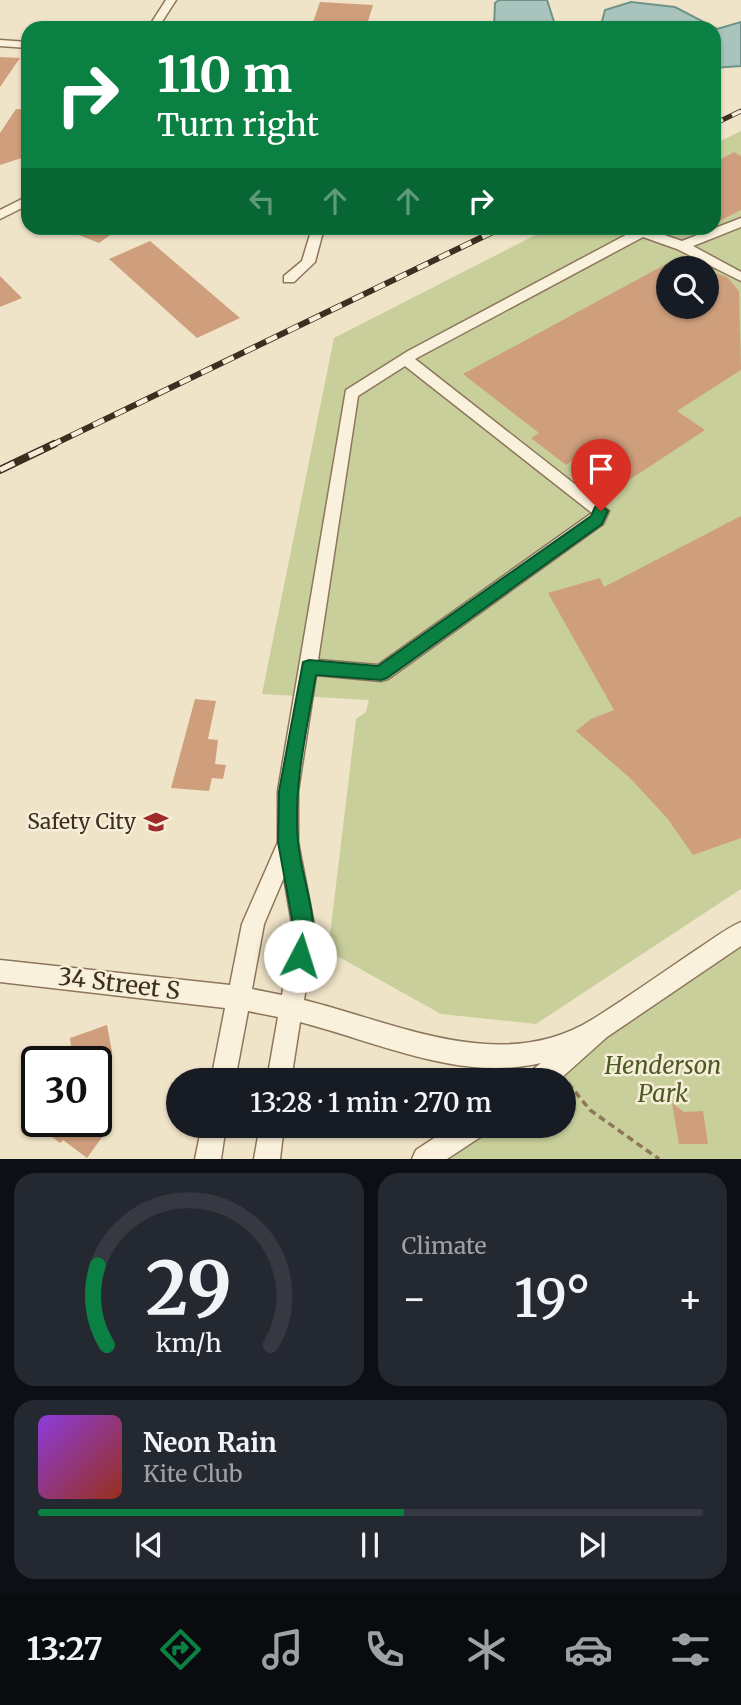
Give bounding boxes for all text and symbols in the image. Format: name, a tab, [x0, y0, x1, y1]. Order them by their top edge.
text: 110 m	[157, 44, 292, 105]
icon: right	[42, 49, 133, 140]
text: Turn right	[157, 105, 319, 145]
icon: left	[243, 182, 281, 220]
icon: ahead	[316, 182, 354, 220]
icon: ahead	[389, 182, 427, 220]
icon: right	[462, 182, 500, 220]
map controls	[656, 256, 719, 319]
button: search	[656, 256, 719, 319]
pin	[571, 439, 631, 511]
icon: arrive	[582, 450, 620, 488]
place label: Safety City	[27, 808, 137, 835]
school or university icon: Safety City	[142, 808, 170, 836]
position arrow	[263, 919, 337, 993]
street label: 34 Street S	[56, 961, 182, 1006]
speed limit sign: 30	[21, 1046, 112, 1137]
park label: Henderson Park	[604, 1050, 721, 1109]
text: 13:28 · 1 min · 270 m	[250, 1086, 492, 1119]
text: Climate	[402, 1231, 487, 1260]
text: 29	[146, 1244, 232, 1336]
text: 19°	[514, 1266, 591, 1331]
text: −	[402, 1275, 427, 1322]
text: +	[678, 1275, 703, 1322]
text: km/h	[156, 1327, 222, 1359]
text: Neon Rain	[143, 1426, 277, 1459]
text: Kite Club	[143, 1459, 242, 1488]
icon: previous	[130, 1526, 168, 1564]
icon: pause	[351, 1526, 389, 1564]
icon: next	[573, 1526, 611, 1564]
icon: directions	[156, 1625, 205, 1674]
icon: music	[258, 1625, 307, 1674]
icon: phone	[360, 1625, 409, 1674]
icon: climate	[462, 1625, 511, 1674]
icon: car	[564, 1625, 613, 1674]
icon: filters	[666, 1625, 715, 1674]
text: 13:27	[26, 1629, 103, 1669]

